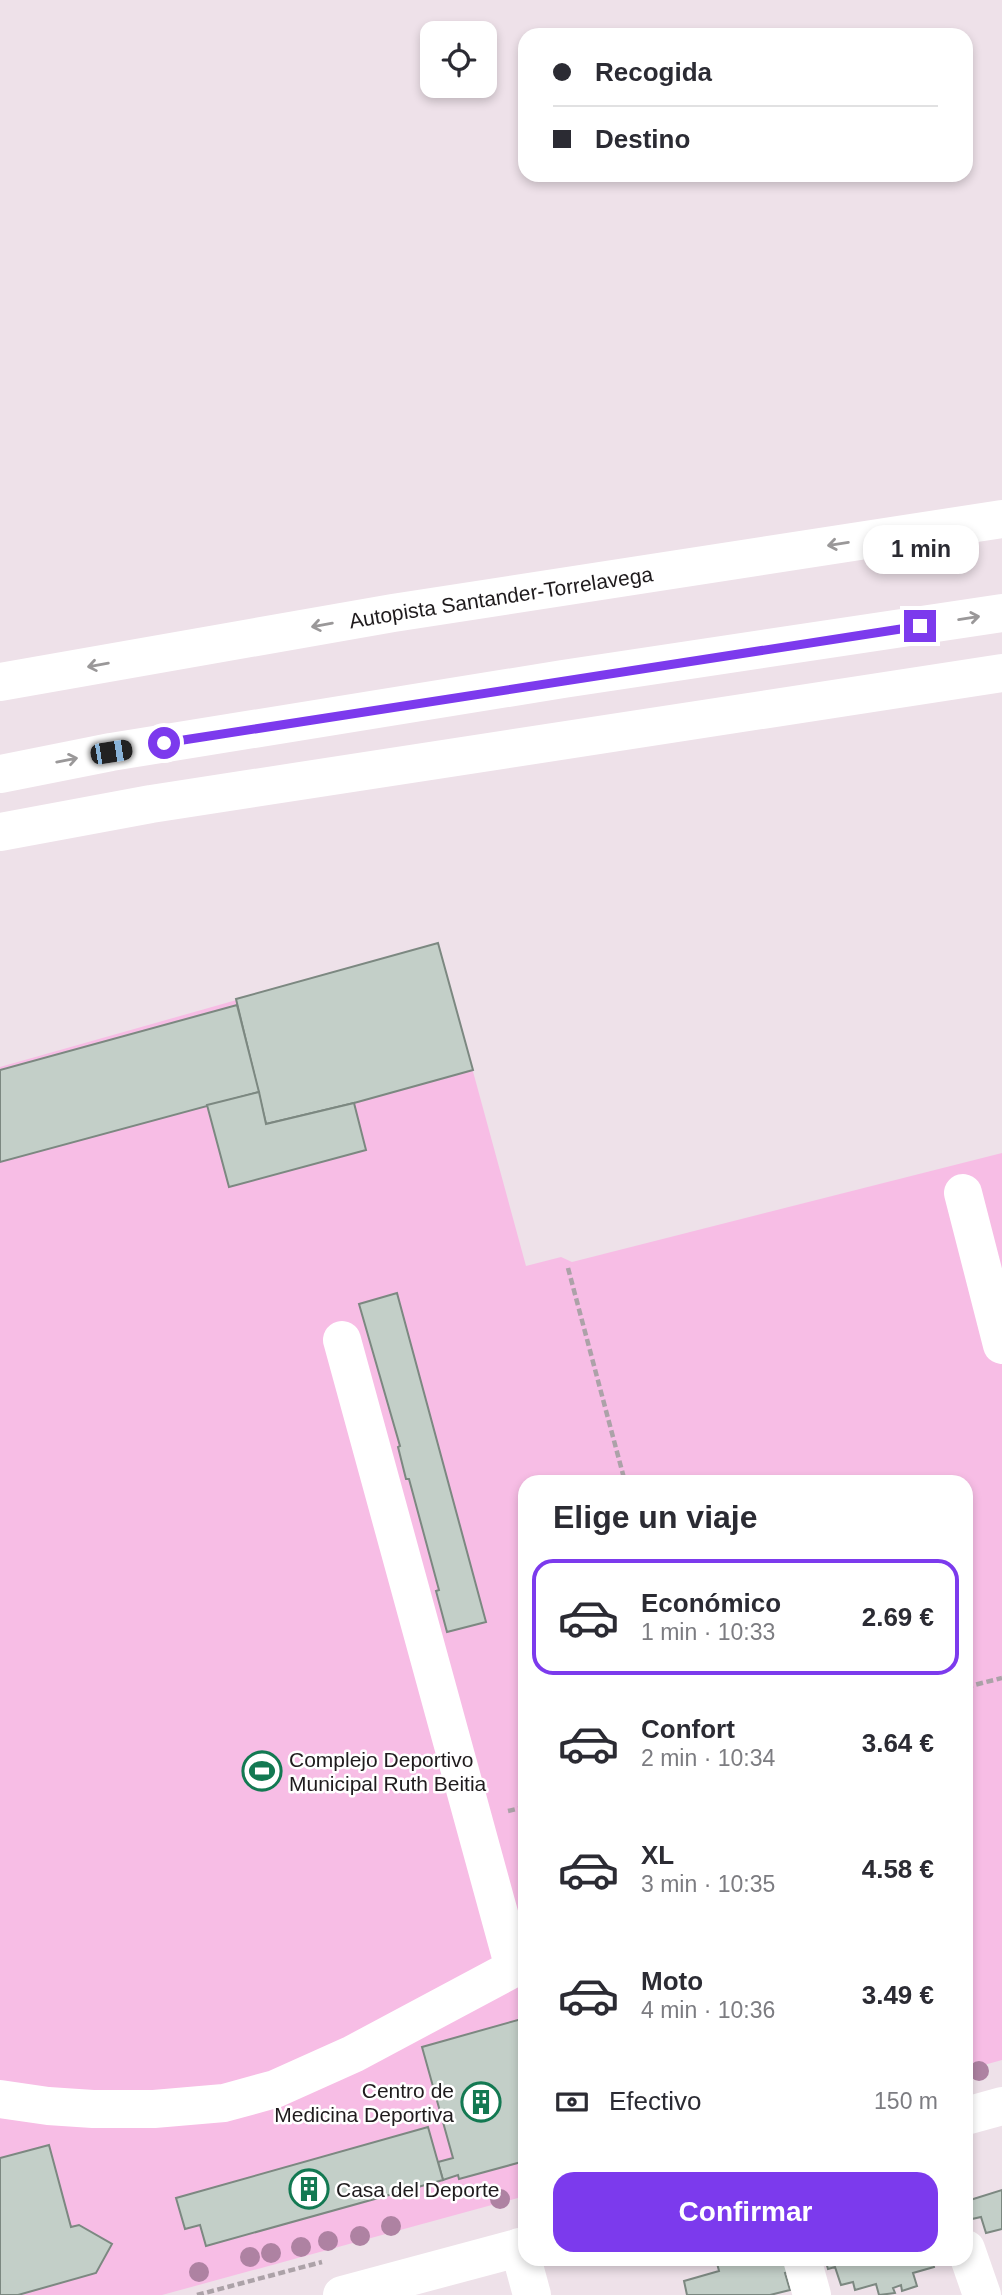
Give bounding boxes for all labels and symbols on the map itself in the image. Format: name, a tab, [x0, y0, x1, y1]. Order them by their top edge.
callout: 1 min	[862, 524, 978, 574]
one-way arrow	[827, 538, 850, 551]
street label: Autopista Santander-Torrelavega	[347, 562, 655, 632]
route end	[904, 610, 936, 642]
one-way arrow	[957, 611, 980, 624]
one-way arrow	[312, 619, 334, 632]
one-way arrow	[87, 659, 110, 672]
route start	[148, 727, 180, 759]
car	[89, 738, 134, 766]
one-way arrow	[55, 753, 78, 767]
place label: Complejo Deportivo Municipal Ruth Beitia	[289, 1748, 487, 1795]
sports icon: Complejo Deportivo Municipal Ruth Beitia	[241, 1750, 283, 1792]
place label: Centro de Medicina Deportiva	[274, 2079, 454, 2126]
building icon: Centro de Medicina Deportiva	[460, 2081, 502, 2123]
building icon: Casa del Deporte	[288, 2168, 330, 2210]
place label: Casa del Deporte	[336, 2178, 499, 2201]

